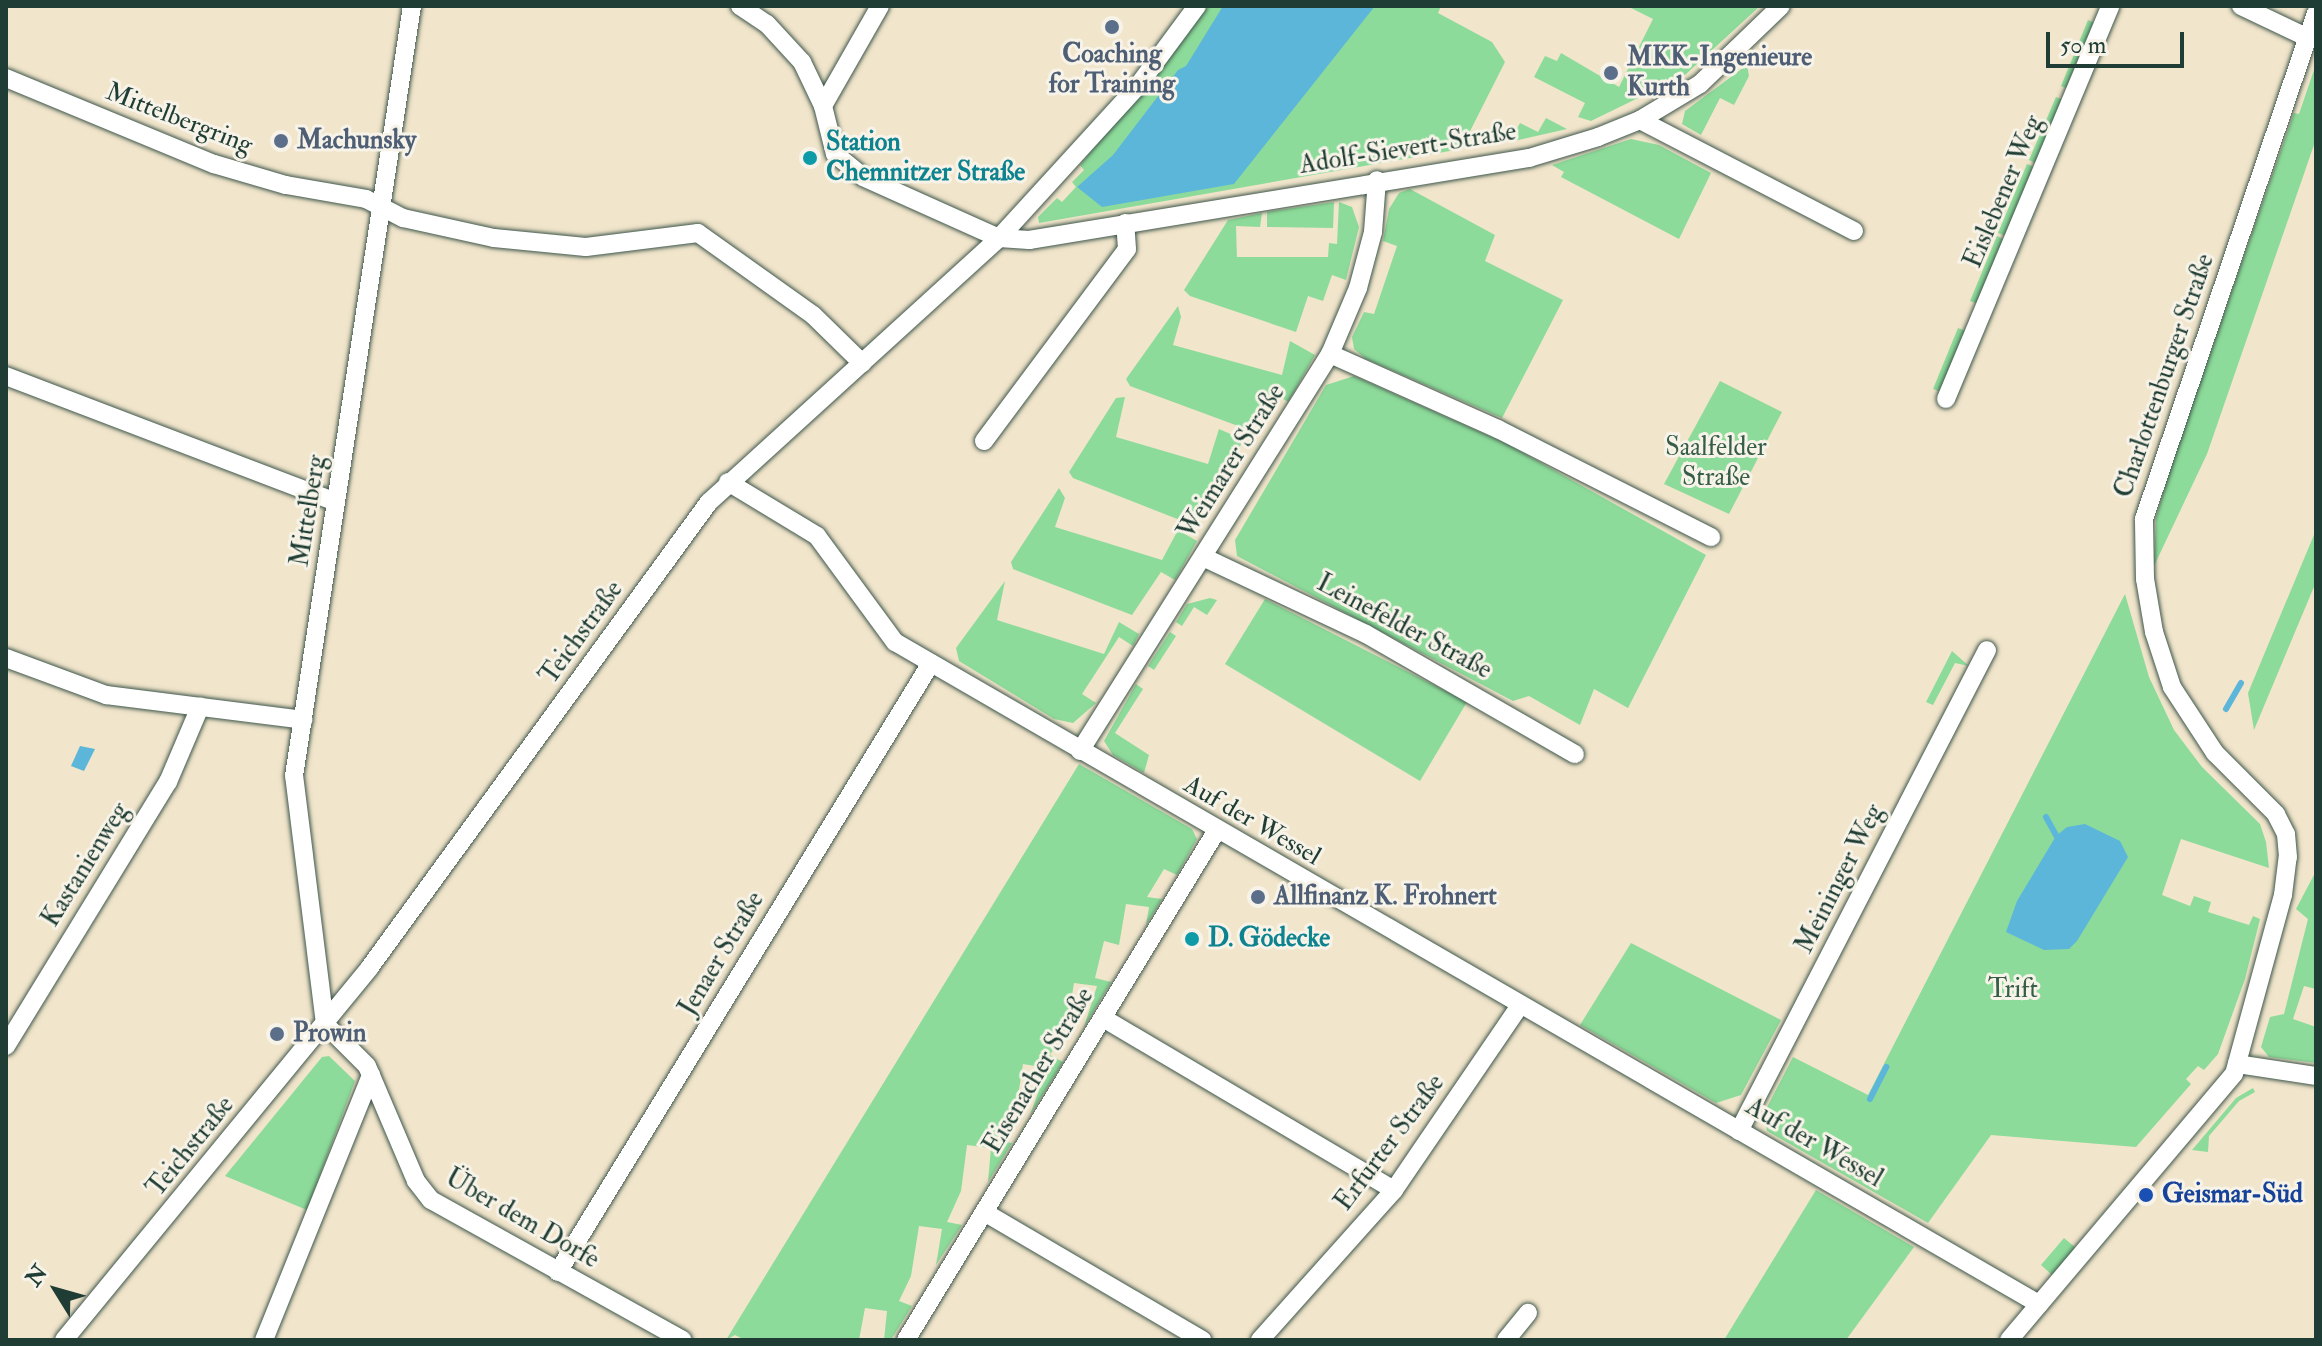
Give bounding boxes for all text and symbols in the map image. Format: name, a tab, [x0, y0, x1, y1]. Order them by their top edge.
scale bar	[2050, 16, 2188, 66]
marker: Coaching for Training	[1103, 18, 1121, 36]
text: 50 m	[2060, 30, 2106, 61]
place label: Coaching for Training	[1049, 39, 1175, 100]
place label: MKK-Ingenieure Kurth	[1627, 42, 1812, 104]
marker: MKK-Ingenieure Kurth	[1602, 64, 1620, 82]
street label: Mittelbergring	[101, 77, 257, 161]
street label: Eislebener Weg	[1958, 111, 2050, 273]
street label: Adolf-Sievert-Straße	[1297, 116, 1519, 182]
place label: Machunsky	[297, 125, 416, 157]
place label: Station Chemnitzer Straße	[826, 127, 1025, 188]
marker: Machunsky	[272, 132, 290, 150]
marker: Station Chemnitzer Straße	[801, 149, 819, 167]
street label: Charlottenburger Straße	[2109, 250, 2221, 502]
street label: Weimarer Straße	[1172, 379, 1292, 545]
park label: Saalfelder Straße	[1665, 432, 1767, 494]
street label: Mittelberg	[285, 453, 333, 569]
street label: Leinefelder Straße	[1311, 568, 1497, 686]
street label: Teichstraße	[534, 575, 630, 691]
street label: Auf der Wessel	[1178, 769, 1326, 873]
street label: Kastanienweg	[36, 797, 136, 933]
street label: Meininger Weg	[1789, 799, 1891, 959]
place label: Allfinanz K. Frohnert	[1274, 881, 1497, 913]
street label: Jenaer Straße	[673, 886, 771, 1022]
marker: Allfinanz K. Frohnert	[1249, 888, 1267, 906]
place label: D. Gödecke	[1208, 923, 1330, 955]
marker: D. Gödecke	[1183, 930, 1201, 948]
park label: Trift	[1988, 974, 2038, 1006]
street label: Eisenacher Straße	[977, 982, 1101, 1160]
place label: Prowin	[293, 1018, 366, 1050]
marker: Prowin	[268, 1025, 286, 1043]
street label: Erfurter Straße	[1329, 1069, 1451, 1217]
street label: Teichstraße	[141, 1090, 241, 1204]
street label: Auf der Wessel	[1740, 1091, 1888, 1195]
street label: Über dem Dorfe	[440, 1162, 604, 1276]
place label: Geismar-Süd	[2162, 1179, 2303, 1211]
marker: Geismar-Süd	[2137, 1186, 2155, 1204]
north arrow	[16, 1250, 96, 1330]
text: N	[20, 1259, 54, 1292]

